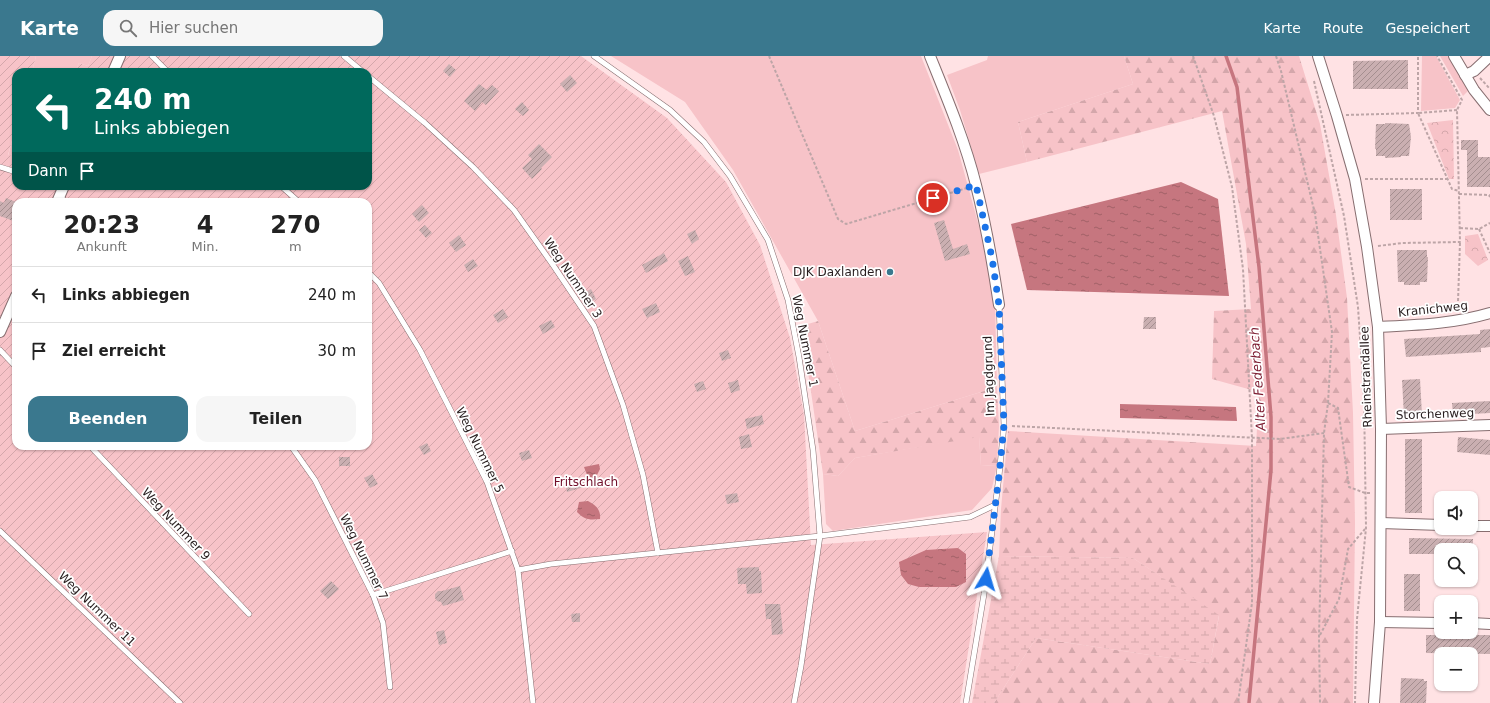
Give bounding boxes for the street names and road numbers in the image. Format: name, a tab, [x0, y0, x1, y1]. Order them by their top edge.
street label: Weg Nummer 3	[541, 235, 605, 321]
street label: Weg Nummer 1	[789, 294, 821, 388]
street label: Kranichweg	[1397, 298, 1469, 320]
street label: Rheinstrandallee	[1357, 326, 1375, 428]
street label: Im Jagdgrund	[981, 335, 997, 417]
street label: Weg Nummer 5	[453, 405, 507, 495]
street label: Storchenweg	[1396, 406, 1474, 422]
street label: Weg Nummer 9	[139, 485, 213, 563]
street label: Weg Nummer 7	[337, 512, 391, 602]
street label: Weg Nummer 11	[56, 569, 138, 649]

